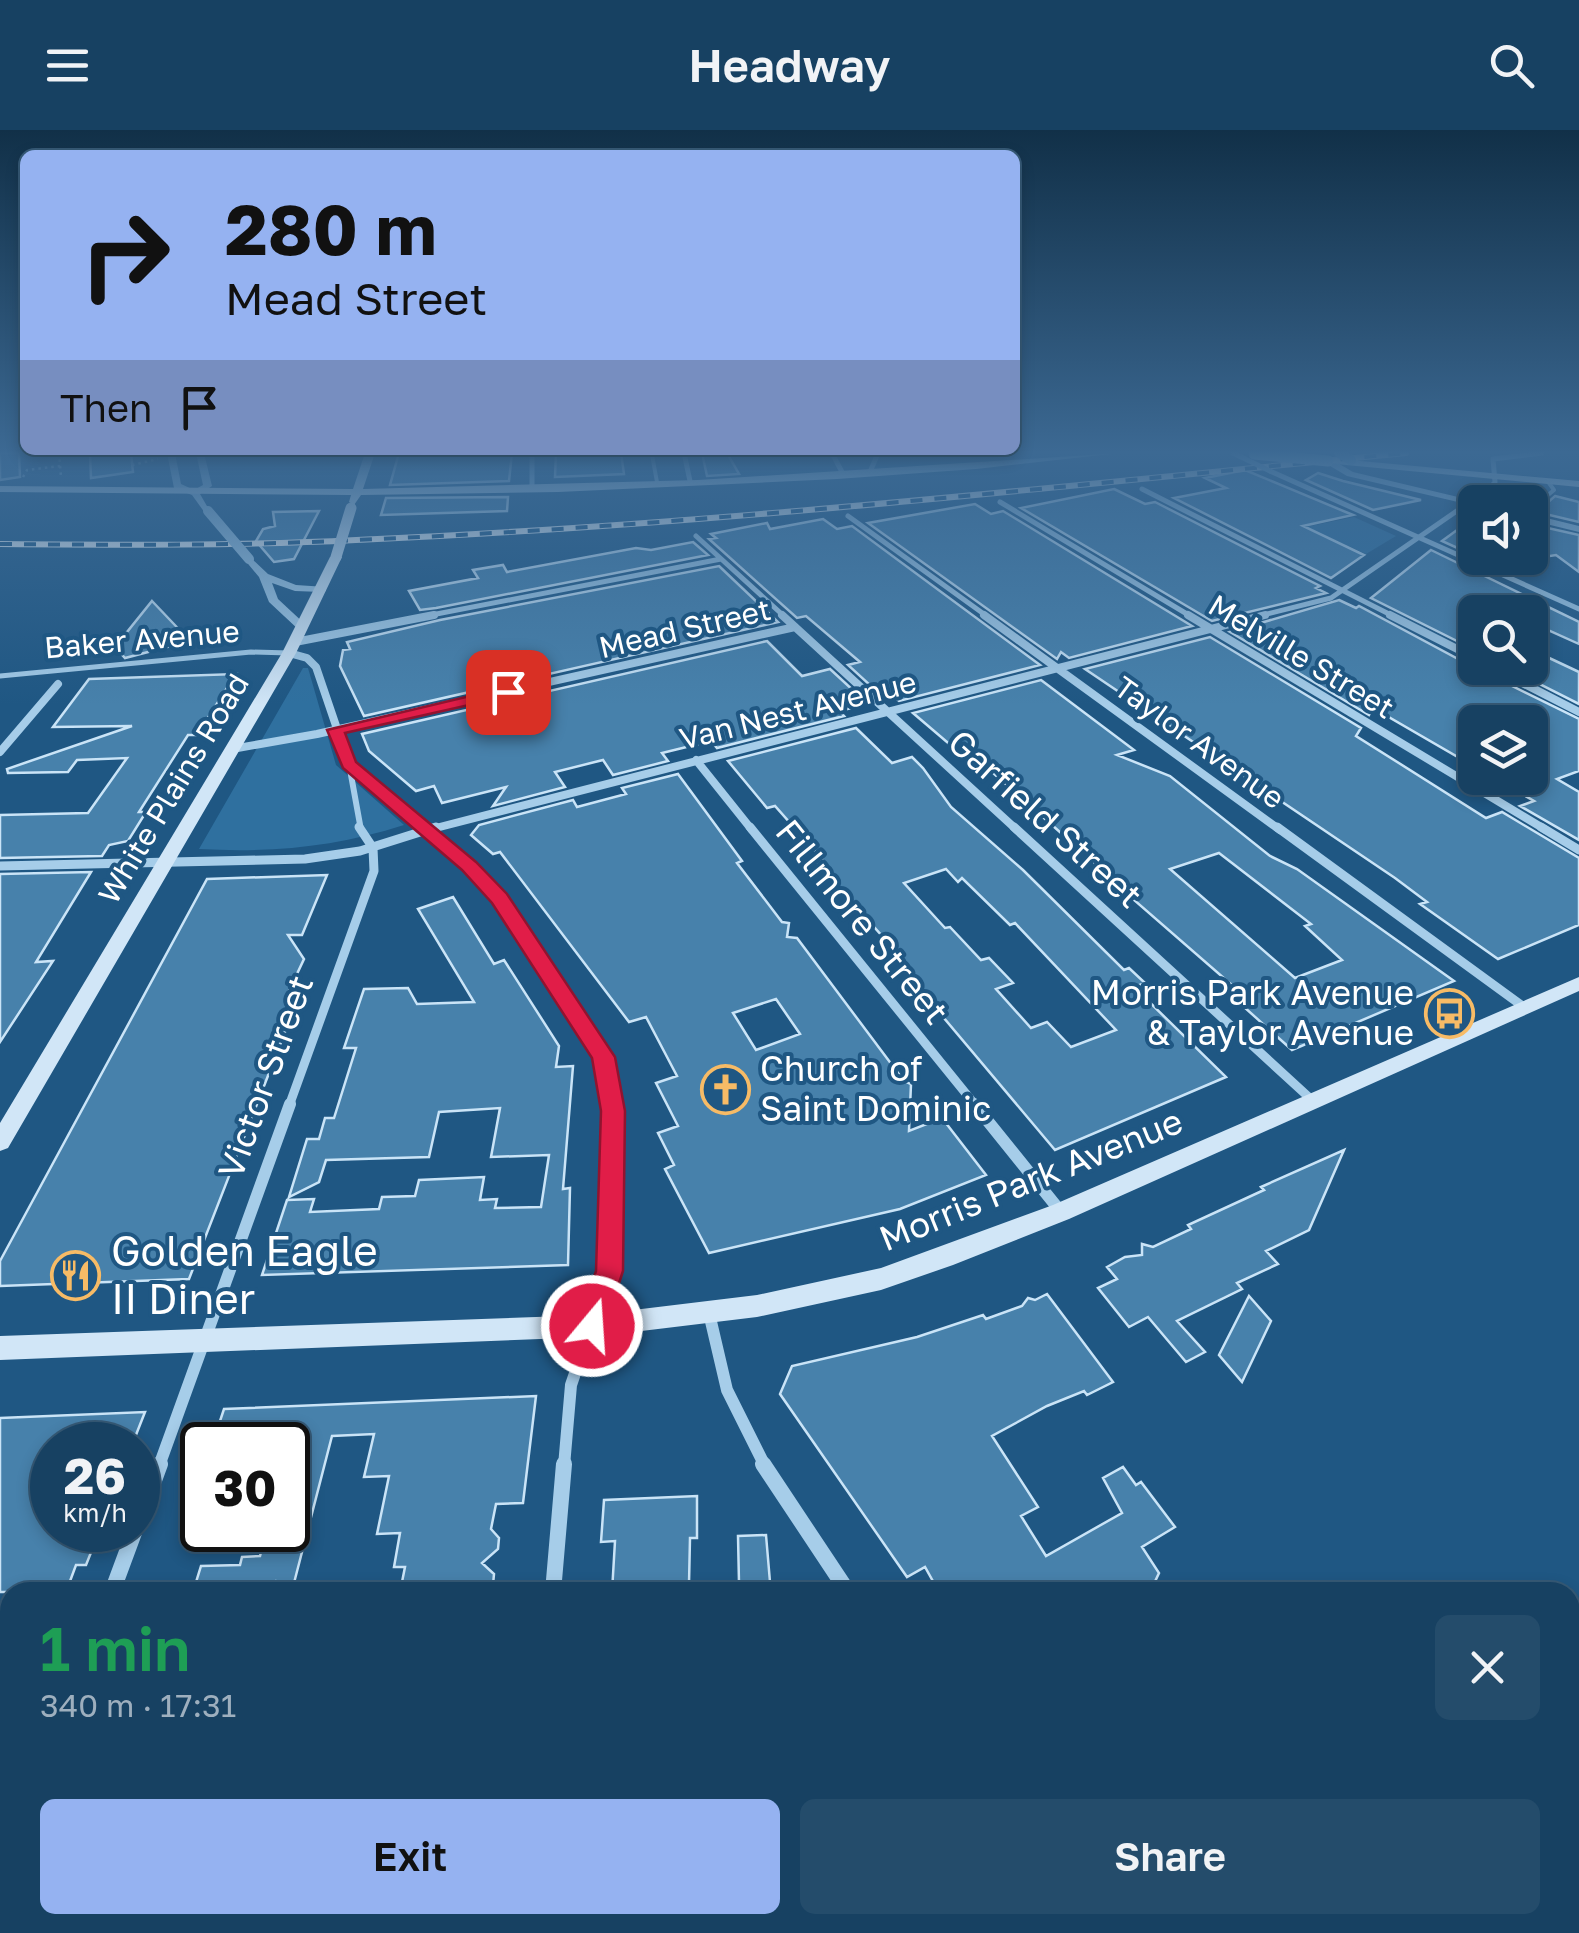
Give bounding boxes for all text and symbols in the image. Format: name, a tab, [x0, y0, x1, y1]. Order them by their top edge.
icon: menu	[40, 38, 95, 93]
text: Headway	[689, 38, 890, 92]
icon: search	[1484, 38, 1539, 93]
text: 280 m	[225, 186, 437, 270]
icon: right	[60, 190, 190, 320]
text: Mead Street	[225, 271, 487, 325]
icon: arrive	[172, 380, 227, 435]
text: Then	[60, 385, 152, 430]
map controls	[1458, 485, 1548, 795]
button: sound	[1458, 485, 1548, 575]
street label: Melville Street	[1202, 587, 1401, 726]
street label: Mead Street	[596, 591, 774, 665]
button: search	[1458, 595, 1548, 685]
street label: Baker Avenue	[43, 613, 241, 665]
pin	[466, 650, 551, 735]
street label: Van Nest Avenue	[676, 663, 920, 757]
icon: arrive	[481, 665, 536, 720]
street label: White Plains Road	[90, 667, 256, 910]
street label: Taylor Avenue	[1108, 668, 1292, 816]
button: layers	[1458, 705, 1548, 795]
street label: Garfield Street	[940, 720, 1151, 916]
street label: Fillmore Street	[768, 811, 958, 1032]
street label: Victor Street	[209, 969, 321, 1184]
place label: Morris Park Avenue & Taylor Avenue	[1091, 971, 1414, 1053]
bus stop icon: Morris Park Avenue & Taylor Avenue	[1423, 987, 1475, 1039]
place label: Church of Saint Dominic	[760, 1047, 991, 1129]
church icon: Church of Saint Dominic	[699, 1063, 751, 1115]
street label: Morris Park Avenue	[873, 1099, 1188, 1259]
place label: Golden Eagle II Diner	[111, 1225, 378, 1323]
restaurant icon: Golden Eagle II Diner	[50, 1249, 102, 1301]
position arrow	[540, 1274, 644, 1378]
speed limit sign: 30	[180, 1422, 310, 1552]
text: 26	[64, 1445, 126, 1505]
text: km/h	[63, 1497, 127, 1528]
text: 1 min	[40, 1612, 190, 1684]
button: close	[1435, 1615, 1540, 1720]
text: 340 m · 17:31	[40, 1686, 236, 1724]
button: Exit	[40, 1799, 780, 1914]
button: Share	[800, 1799, 1540, 1914]

